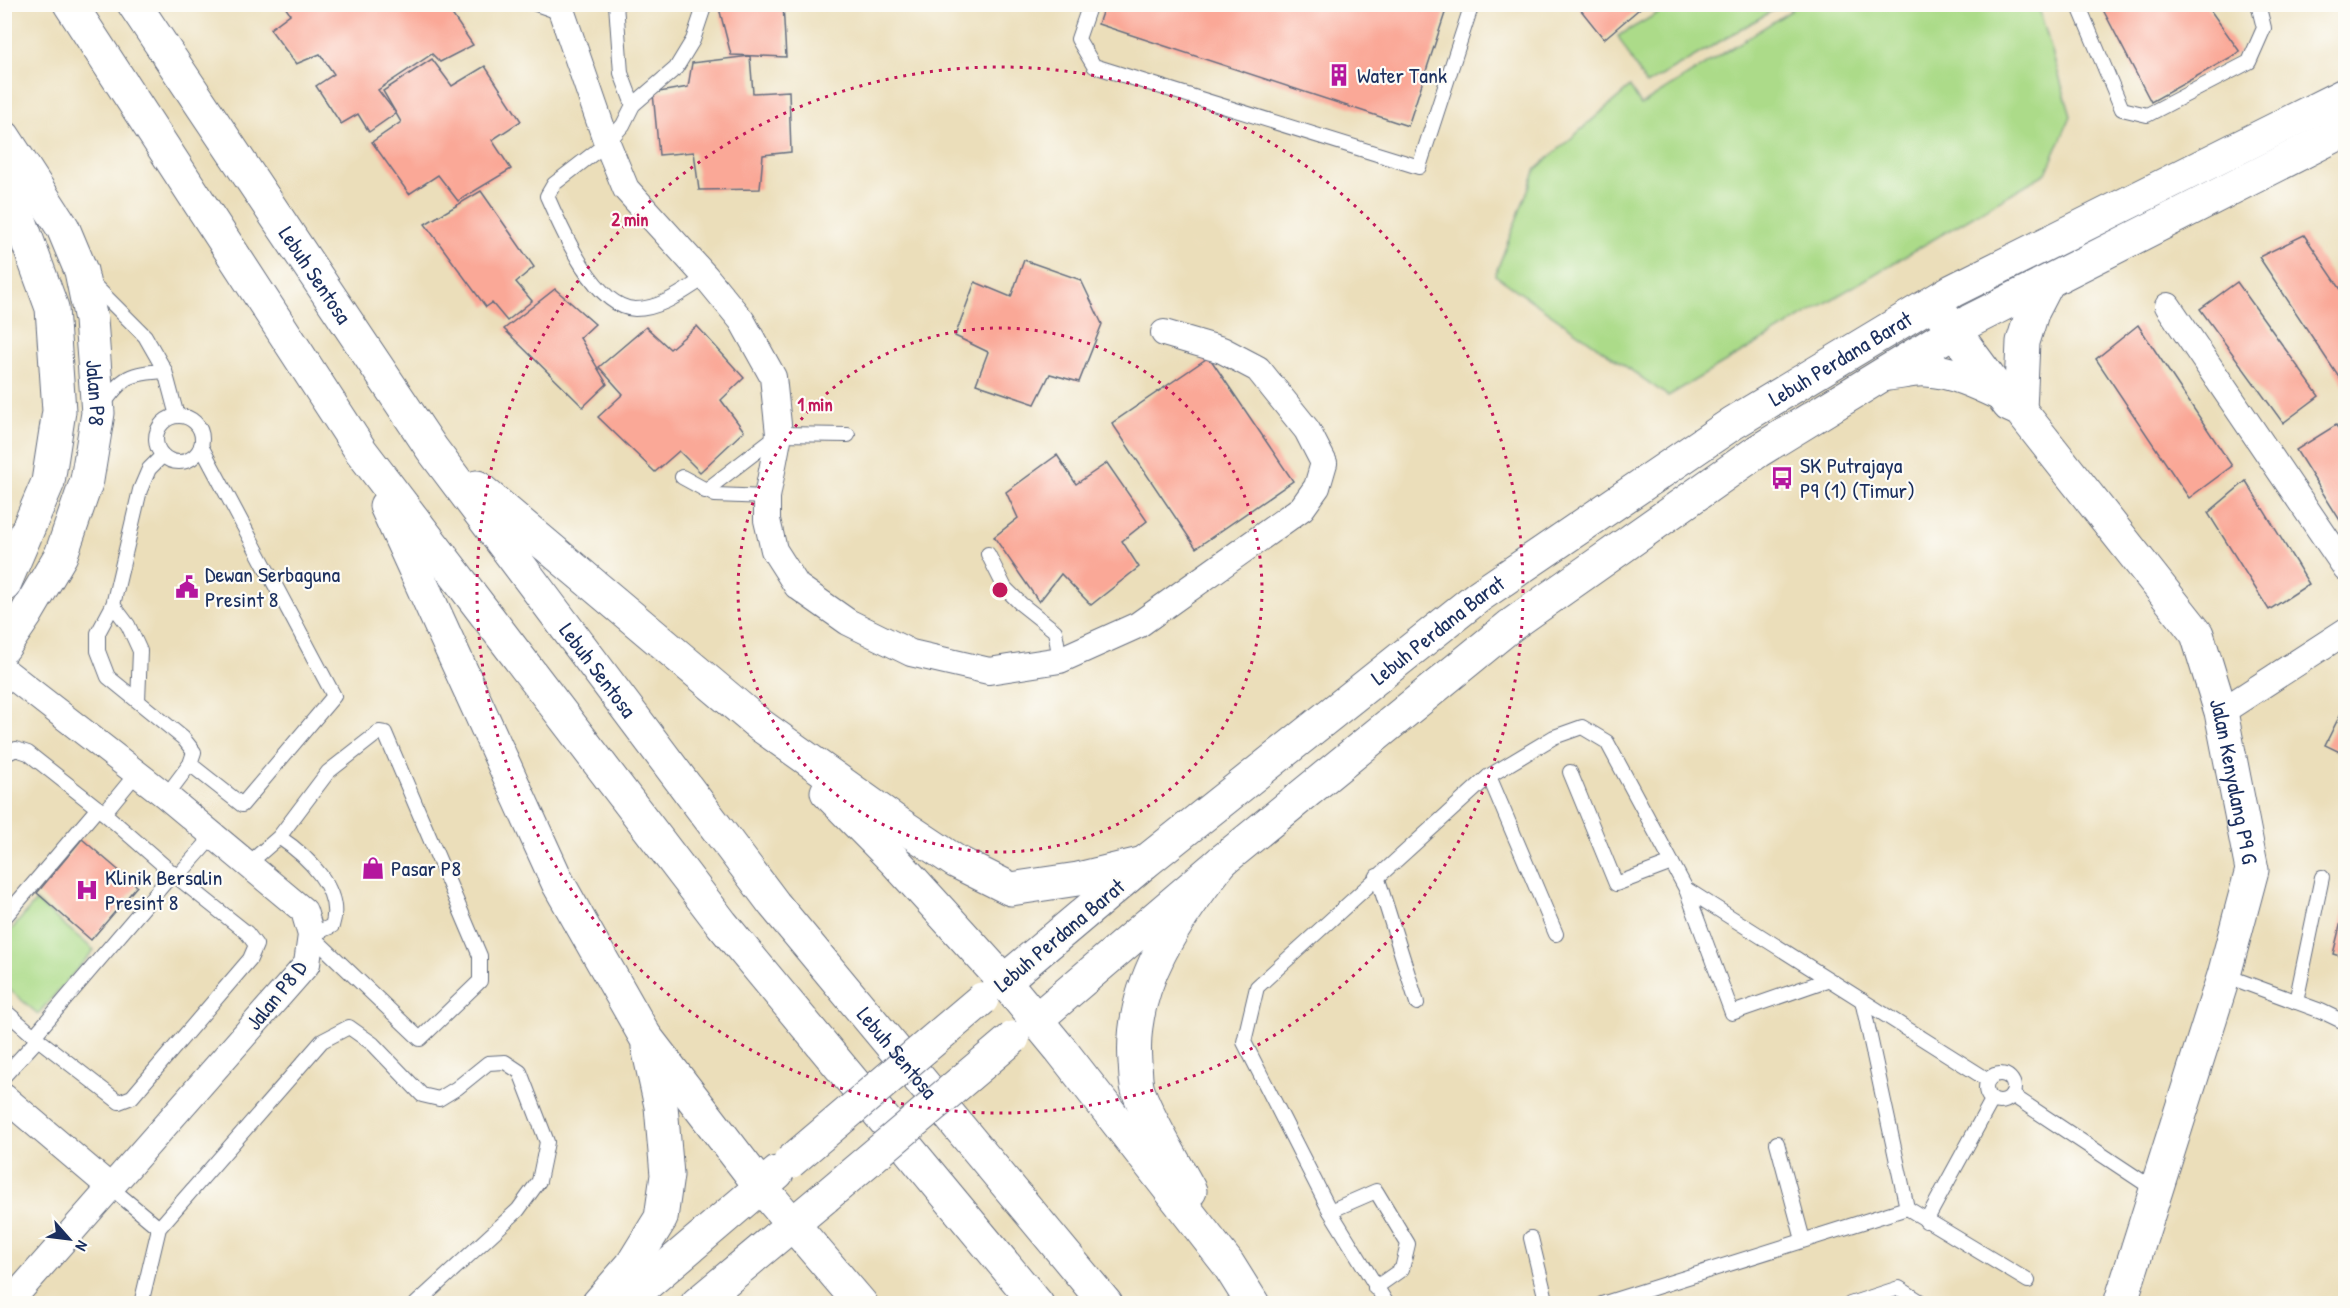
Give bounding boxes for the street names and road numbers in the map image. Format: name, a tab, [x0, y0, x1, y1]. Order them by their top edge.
street label: Lebuh Sentosa	[272, 220, 359, 330]
street label: Lebuh Perdana Barat	[1763, 303, 1918, 413]
street label: Jalan P8	[79, 358, 113, 428]
street label: Lebuh Perdana Barat	[1364, 568, 1511, 692]
street label: Lebuh Sentosa	[553, 616, 644, 724]
street label: Jalan Kenyalang P9 G	[2203, 695, 2266, 867]
street label: Lebuh Perdana Barat	[987, 871, 1131, 999]
street label: Jalan P8 D	[239, 953, 314, 1036]
street label: Lebuh Sentosa	[850, 1000, 945, 1105]

